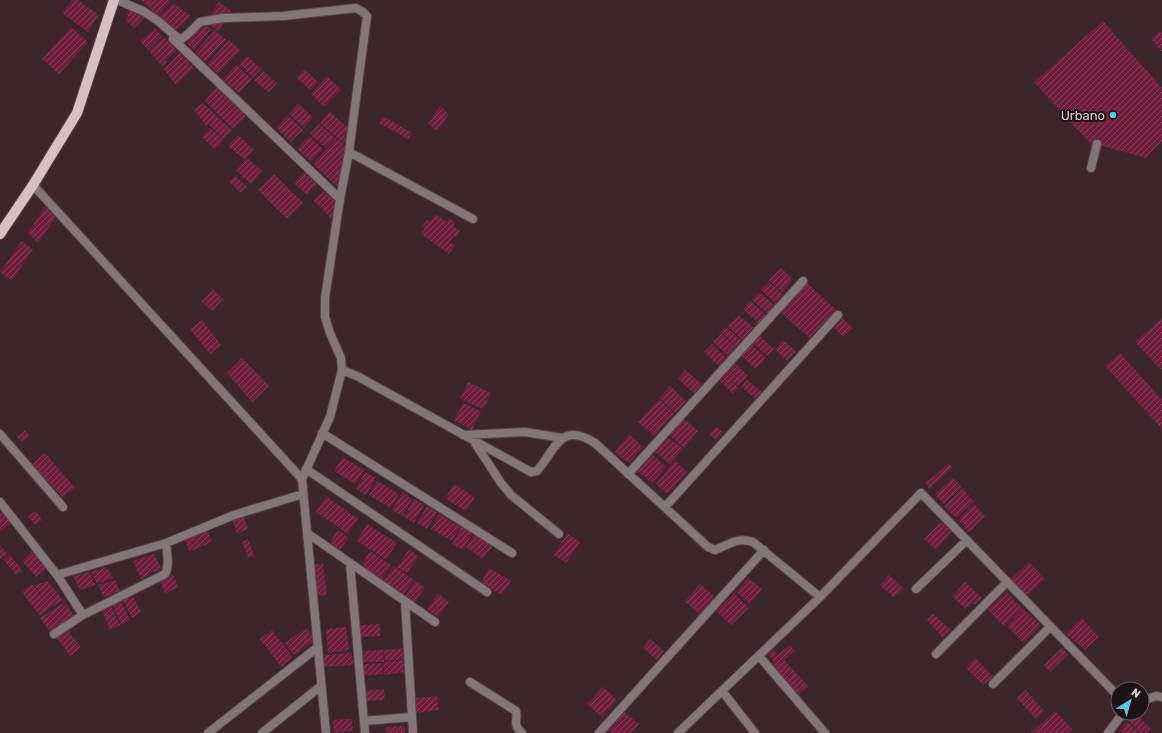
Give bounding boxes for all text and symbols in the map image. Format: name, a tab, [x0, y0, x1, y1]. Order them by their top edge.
place label: Urbano	[1061, 108, 1105, 123]
marker: Urbano	[1108, 110, 1118, 120]
north arrow	[1110, 681, 1150, 721]
text: N	[1129, 686, 1143, 701]

